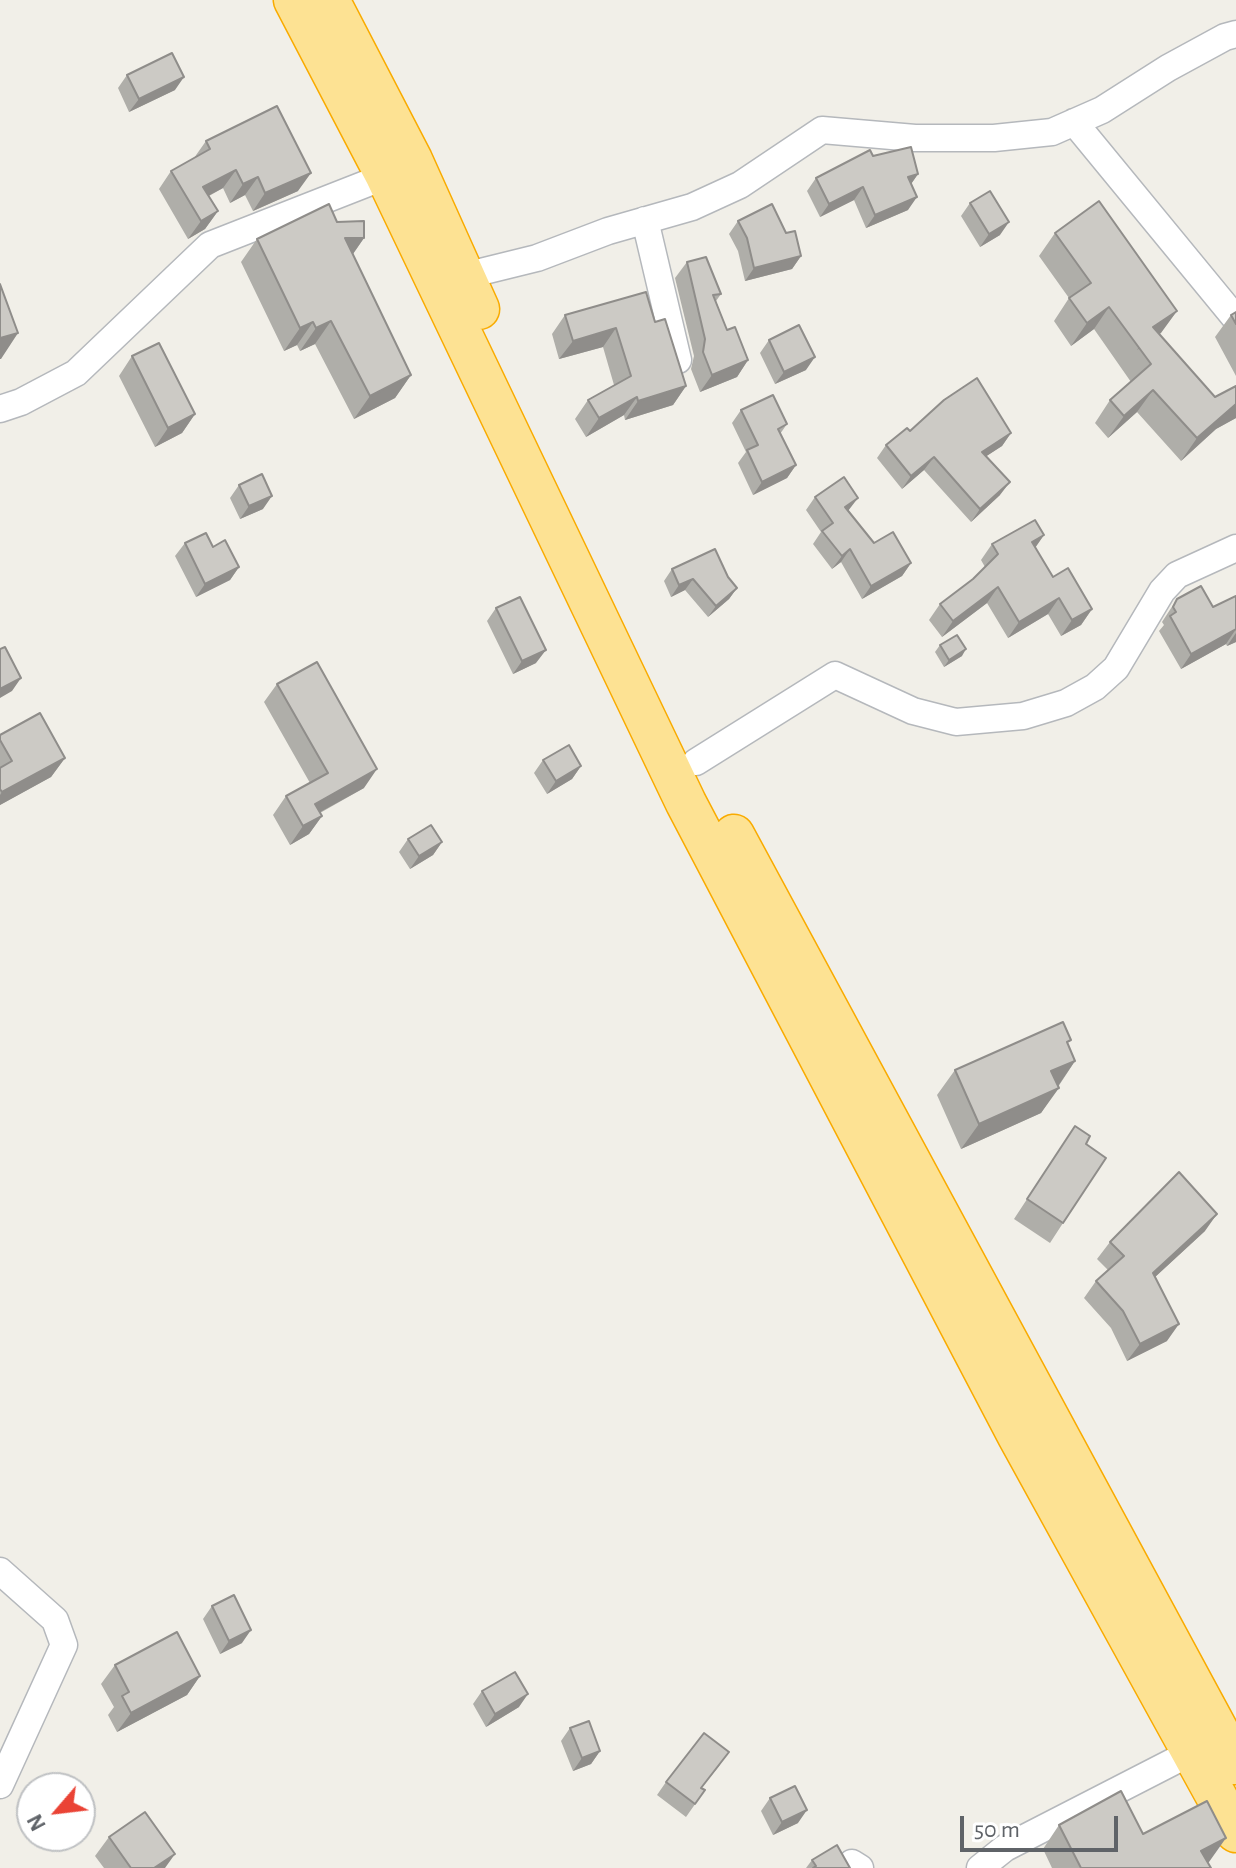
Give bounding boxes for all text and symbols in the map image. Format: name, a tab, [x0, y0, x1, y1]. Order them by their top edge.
north arrow	[16, 1772, 96, 1852]
scale bar	[964, 1800, 1122, 1850]
text: N	[23, 1810, 50, 1834]
text: 50 m	[974, 1818, 1020, 1842]

